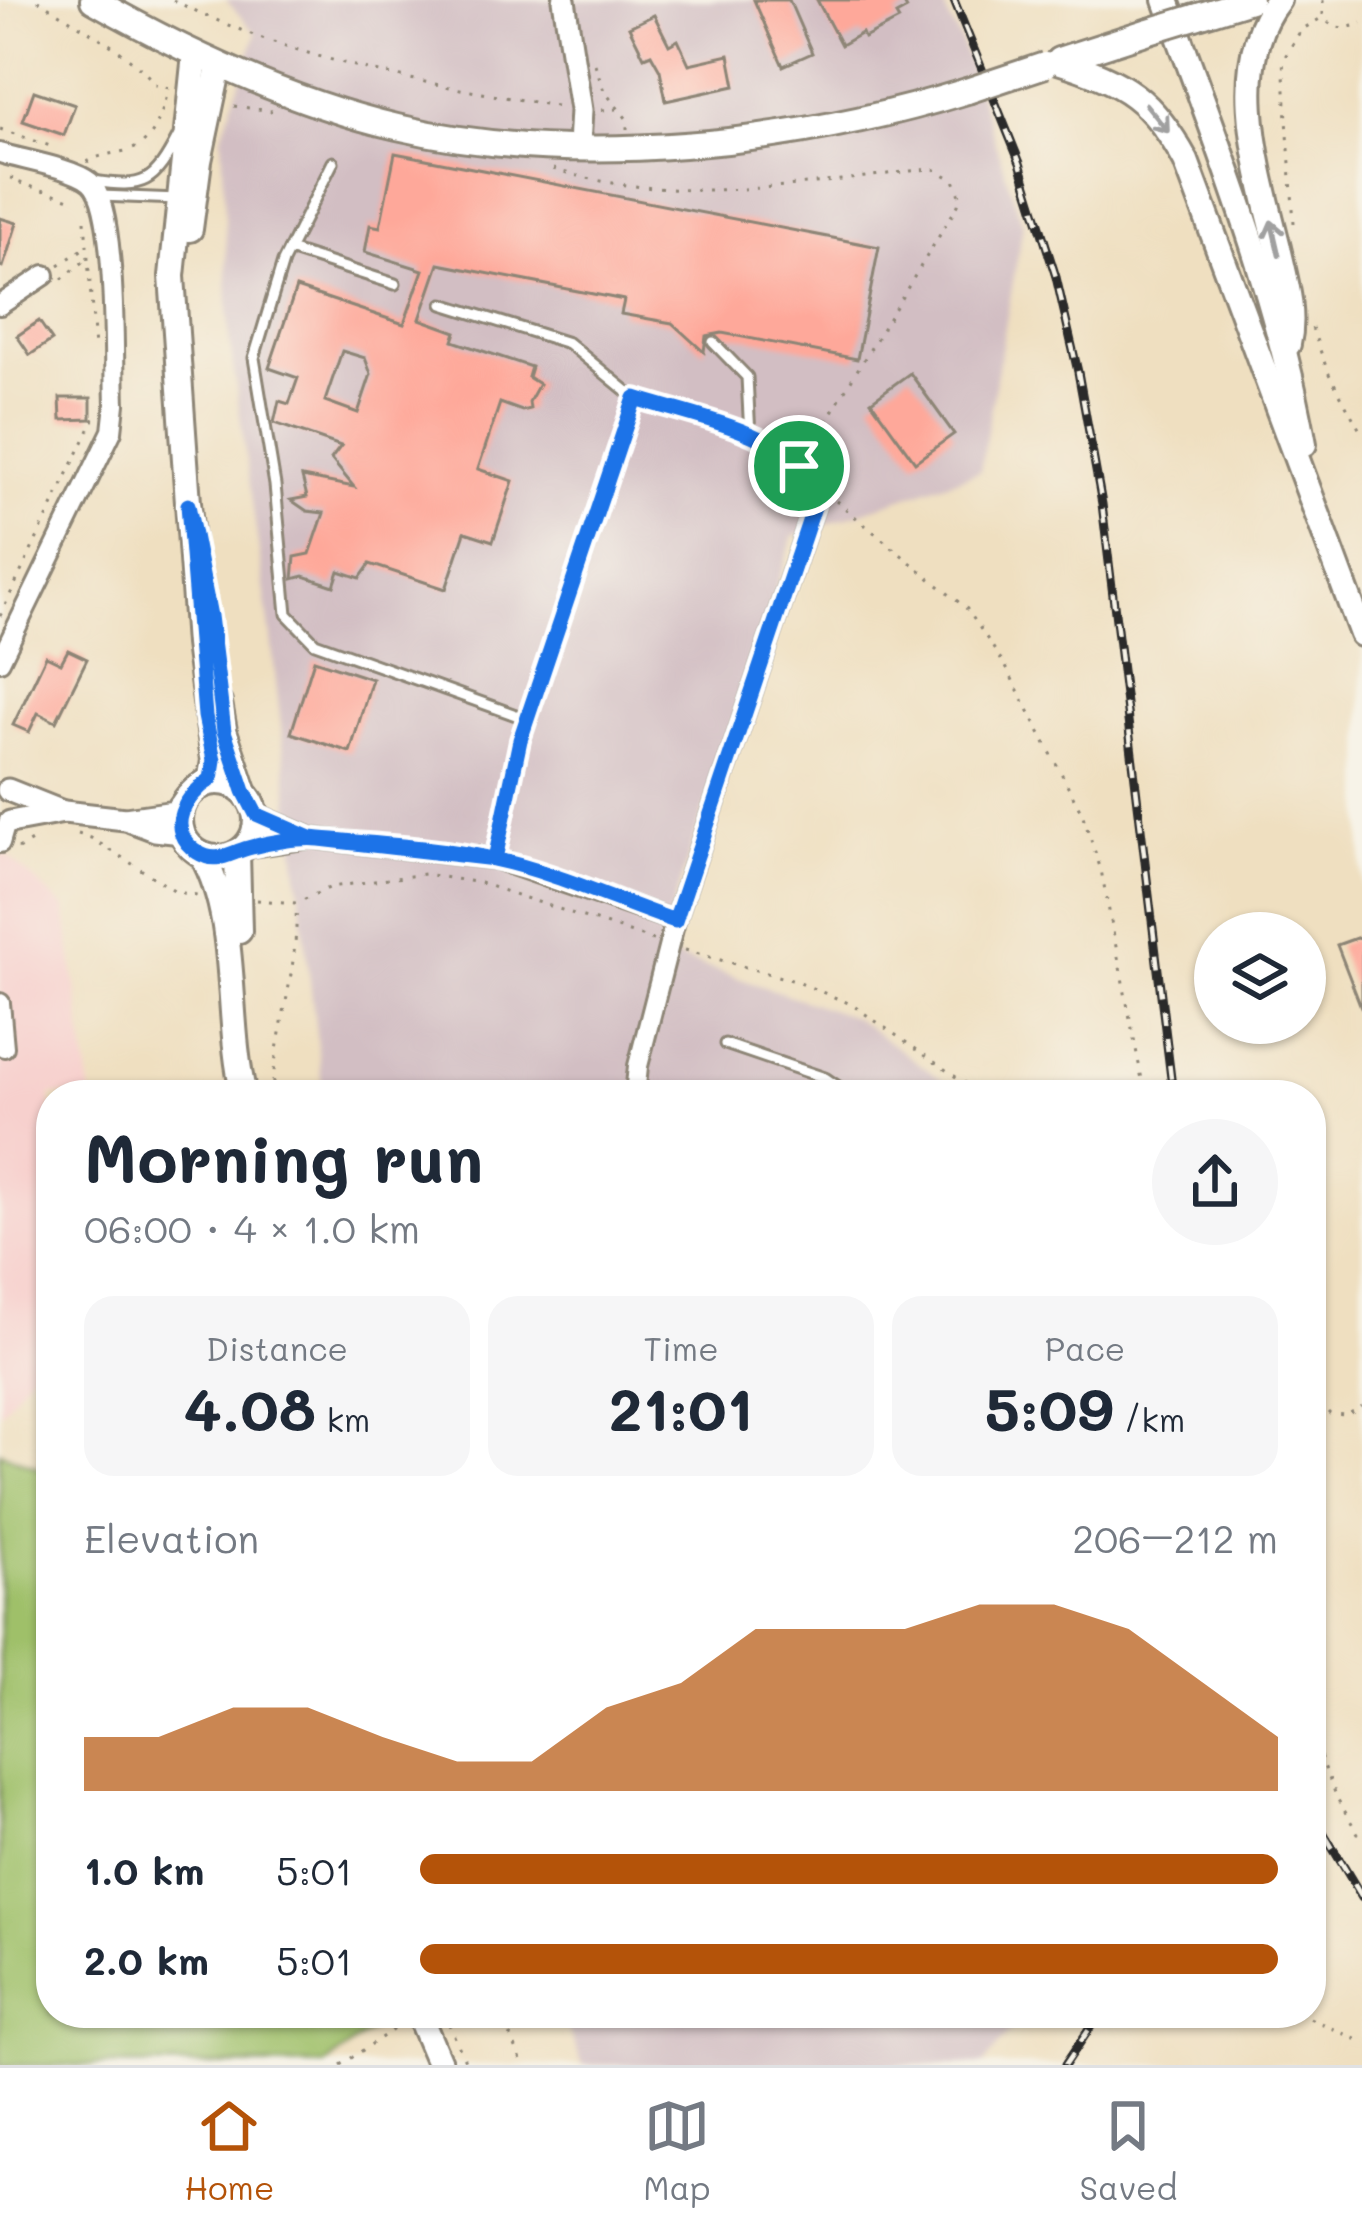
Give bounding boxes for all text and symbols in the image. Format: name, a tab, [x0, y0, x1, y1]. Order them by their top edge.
one-way arrow	[1143, 101, 1170, 133]
one-way arrow	[1263, 219, 1286, 257]
pin	[748, 415, 850, 517]
icon: arrive	[766, 433, 832, 499]
map controls	[1194, 912, 1326, 1044]
button: layers	[1194, 912, 1326, 1044]
text: Morning run	[84, 1114, 483, 1200]
button: share	[1152, 1119, 1278, 1245]
text: 06:00 · 4 × 1.0 km	[84, 1202, 420, 1253]
text: Distance	[206, 1326, 348, 1369]
text: Time	[643, 1326, 719, 1369]
text: Pace	[1045, 1326, 1125, 1369]
text: 4.08	[184, 1369, 316, 1447]
text: 21:01	[609, 1369, 753, 1447]
text: 5:09	[985, 1369, 1113, 1447]
text: km	[316, 1397, 370, 1440]
text: /km	[1113, 1397, 1185, 1440]
text: Elevation	[84, 1512, 259, 1563]
text: 206–212 m	[1072, 1512, 1278, 1563]
text: 1.0 km	[84, 1844, 204, 1895]
text: 5:01	[276, 1844, 352, 1895]
text: 2.0 km	[84, 1934, 209, 1985]
text: 5:01	[276, 1934, 352, 1985]
tab: Home	[184, 2093, 274, 2208]
tab: Map	[643, 2093, 711, 2208]
tab: Saved	[1080, 2093, 1177, 2208]

